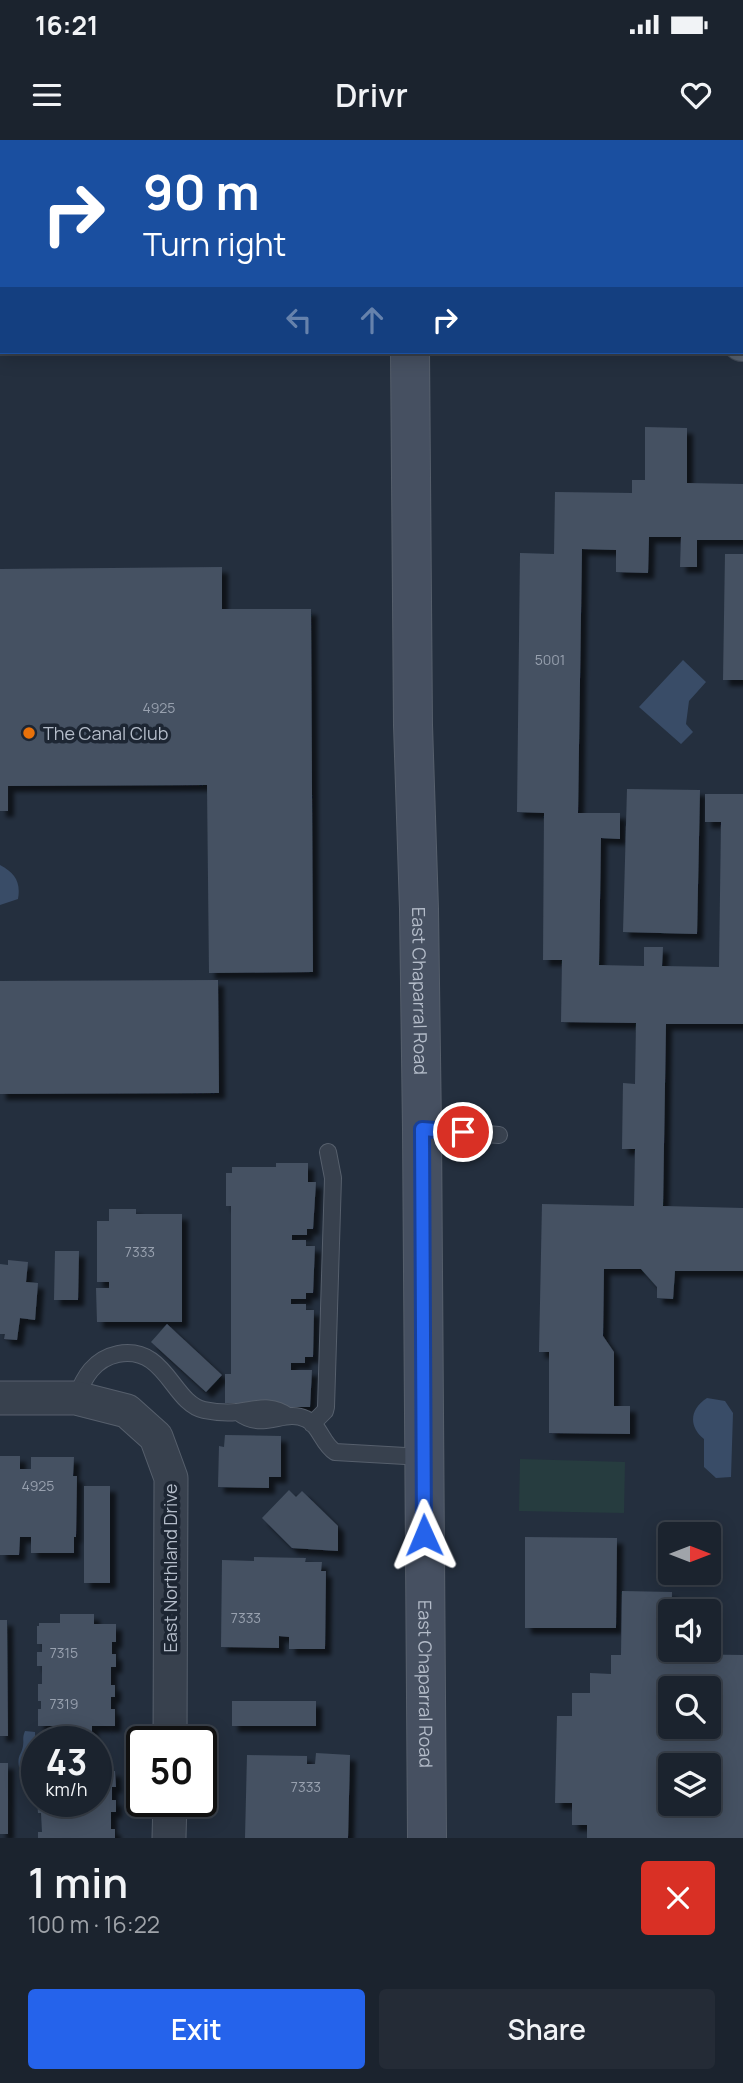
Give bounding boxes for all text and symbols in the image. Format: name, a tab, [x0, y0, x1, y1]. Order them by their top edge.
text: 16:21	[35, 7, 98, 43]
text: Drivr	[335, 73, 408, 117]
icon: menu	[28, 76, 66, 114]
icon: heart	[677, 76, 715, 114]
text: 90 m	[143, 158, 260, 225]
icon: right	[28, 168, 119, 259]
text: Turn right	[143, 222, 286, 266]
icon: left	[280, 301, 318, 339]
icon: ahead	[353, 301, 391, 339]
icon: right	[426, 301, 464, 339]
house number: 5001	[535, 650, 565, 669]
house number: 4925	[143, 698, 175, 717]
place label: The Canal Club	[43, 721, 168, 745]
marker: The Canal Club	[21, 725, 37, 741]
street label: East Chaparral Road	[407, 907, 433, 1075]
pin	[433, 1102, 493, 1162]
icon: arrive	[444, 1113, 482, 1151]
house number: 7333	[125, 1242, 155, 1261]
house number: 4925	[22, 1476, 54, 1495]
street label: East Northland Drive	[158, 1483, 182, 1653]
position arrow	[387, 1498, 461, 1572]
north arrow	[658, 1522, 721, 1586]
map controls	[658, 1522, 721, 1816]
button: sound	[658, 1599, 721, 1662]
street label: East Chaparral Road	[413, 1600, 439, 1768]
house number: 7333	[231, 1608, 261, 1627]
house number: 7315	[50, 1643, 78, 1662]
button: search	[658, 1676, 721, 1739]
house number: 7319	[50, 1694, 78, 1713]
speed limit sign: 50	[126, 1726, 217, 1817]
text: 43	[46, 1738, 87, 1786]
button: layers	[658, 1753, 721, 1816]
text: km/h	[46, 1777, 87, 1801]
house number: 7333	[291, 1777, 321, 1796]
text: 1 min	[28, 1853, 128, 1911]
button: close	[641, 1861, 715, 1935]
text: 100 m · 16:22	[28, 1908, 160, 1940]
button: Exit	[28, 1989, 365, 2069]
button: Share	[379, 1989, 715, 2069]

